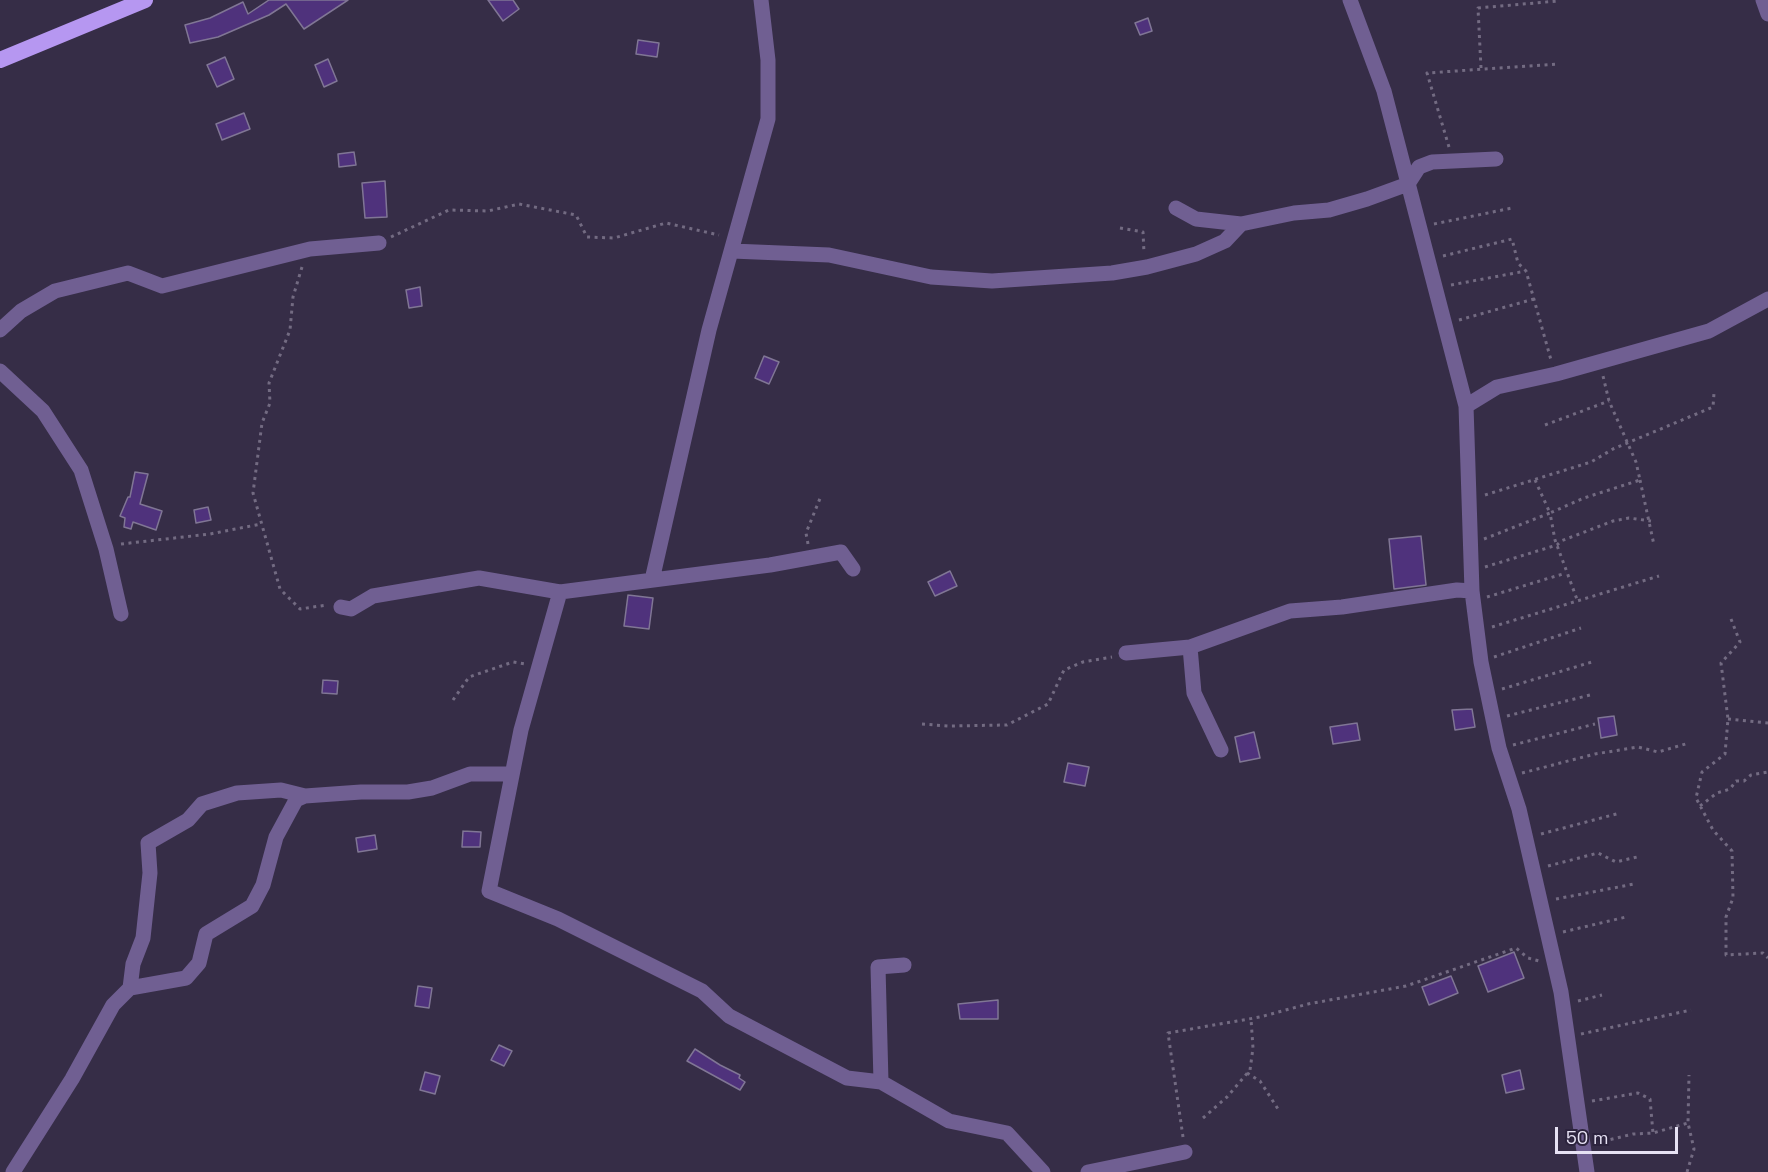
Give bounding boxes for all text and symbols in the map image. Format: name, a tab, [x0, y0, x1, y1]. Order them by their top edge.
scale bar	[1558, 1115, 1681, 1153]
text: 50 m	[1566, 1126, 1608, 1149]

